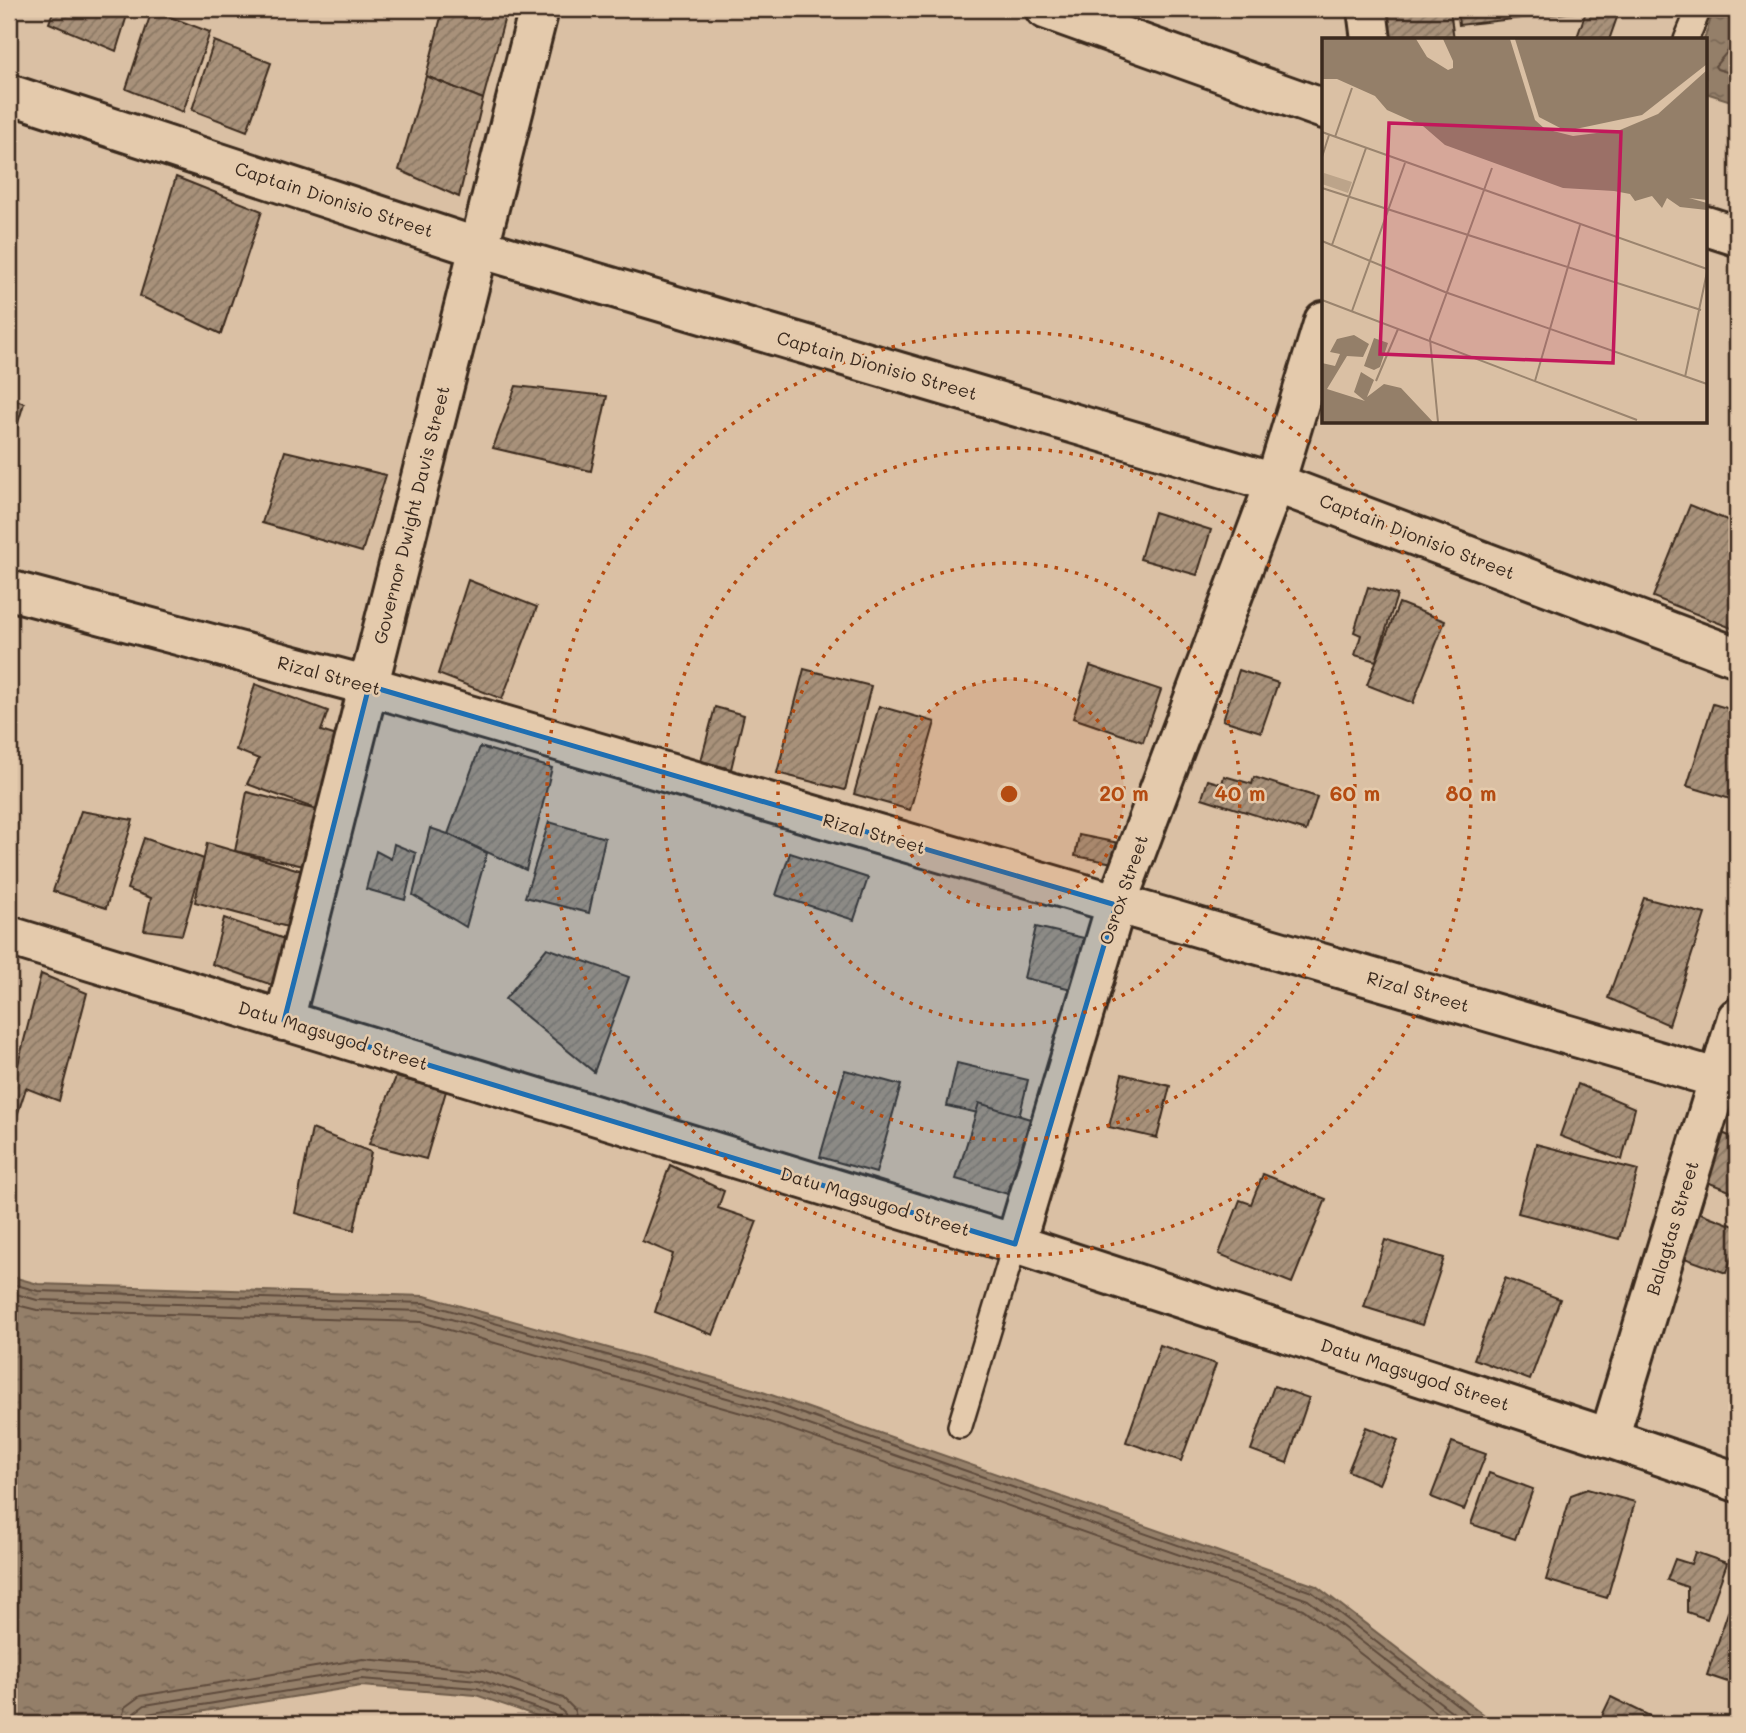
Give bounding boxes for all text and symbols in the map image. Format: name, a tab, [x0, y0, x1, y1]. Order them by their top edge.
inset map	[1322, 38, 1708, 424]
street label: Captain Dionisio Street	[232, 156, 437, 243]
street label: Captain Dionisio Street	[774, 325, 980, 405]
street label: Governor Dwight Davis Street	[367, 383, 455, 647]
street label: Captain Dionisio Street	[1316, 488, 1519, 584]
street label: Rizal Street	[275, 650, 383, 700]
text: 20 m	[1099, 779, 1149, 806]
text: 40 m	[1214, 779, 1266, 806]
text: 60 m	[1330, 779, 1380, 806]
text: 80 m	[1446, 779, 1496, 806]
centre of rings	[997, 782, 1021, 806]
street label: Rizal Street	[820, 807, 928, 859]
street label: Osrox Street	[1093, 831, 1153, 948]
street label: Rizal Street	[1364, 965, 1472, 1017]
street label: Datu Magsugod Street	[235, 995, 431, 1075]
street label: Balagtas Street	[1640, 1157, 1704, 1298]
street label: Datu Magsugod Street	[777, 1161, 973, 1241]
street label: Datu Magsugod Street	[1318, 1332, 1513, 1416]

